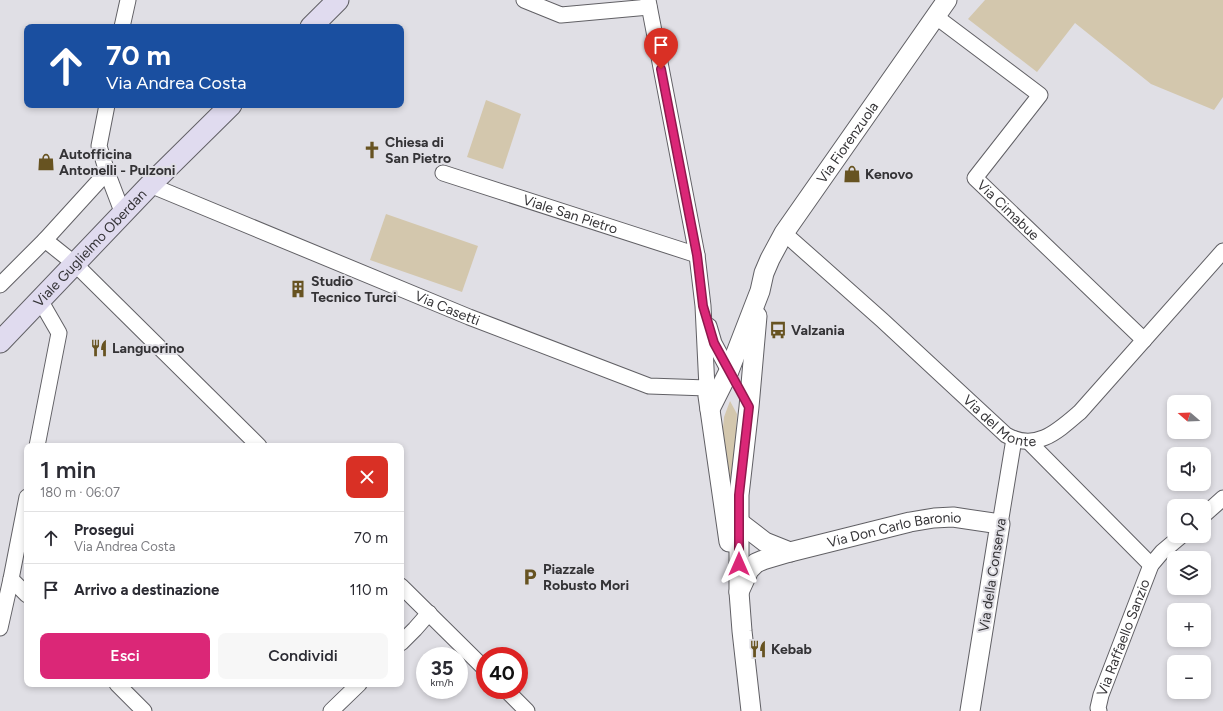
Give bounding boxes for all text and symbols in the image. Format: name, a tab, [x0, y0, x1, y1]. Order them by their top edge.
pin	[644, 28, 678, 69]
icon: arrive	[650, 34, 672, 56]
text: 70 m	[106, 38, 171, 72]
icon: ahead	[40, 40, 92, 92]
text: Via Andrea Costa	[106, 72, 246, 94]
street label: Via Fiorenzuola	[813, 99, 882, 187]
place label: Chiesa di San Pietro	[385, 134, 451, 167]
church icon: Chiesa di San Pietro	[362, 140, 382, 160]
place label: Autofficina Antonelli - Pulzoni	[59, 146, 175, 179]
shop icon: Autofficina Antonelli - Pulzoni	[36, 152, 56, 172]
shop icon: Kenovo	[842, 164, 862, 184]
place label: Kenovo	[865, 166, 913, 183]
street label: Via Cimabue	[973, 177, 1043, 244]
street label: Viale Guglielmo Oberdan	[30, 186, 150, 311]
street label: Viale San Pietro	[521, 191, 620, 238]
place label: Studio Tecnico Turci	[311, 273, 397, 306]
building icon: Studio Tecnico Turci	[288, 279, 308, 299]
street label: Via Casetti	[412, 288, 482, 329]
bus stop icon: Valzania	[768, 320, 788, 340]
place label: Valzania	[791, 322, 845, 339]
restaurant icon: Languorino	[89, 338, 109, 358]
place label: Languorino	[112, 340, 185, 357]
street label: Via del Monte	[959, 391, 1037, 450]
north arrow	[1167, 395, 1211, 439]
map controls	[1167, 395, 1211, 699]
button: sound	[1167, 447, 1211, 491]
text: 1 min	[40, 455, 96, 484]
button: close	[346, 456, 388, 498]
text: 180 m · 06:07	[40, 485, 120, 500]
button: search	[1167, 499, 1211, 543]
street label: Via Don Carlo Baronio	[826, 509, 963, 551]
street label: Via della Conserva	[975, 517, 1010, 633]
text: Prosegui	[74, 521, 134, 539]
icon: ahead	[40, 527, 62, 549]
text: 70 m	[354, 529, 388, 547]
text: Via Andrea Costa	[74, 539, 175, 554]
position arrow	[718, 543, 760, 585]
button: layers	[1167, 551, 1211, 595]
place label: Piazzale Robusto Mori	[543, 561, 629, 594]
parking icon: Piazzale Robusto Mori	[520, 567, 540, 587]
street label: Via Raffaello Sanzio	[1093, 577, 1154, 699]
icon: arrive	[40, 579, 62, 601]
text: Arrivo a destinazione	[74, 581, 219, 599]
text: 110 m	[350, 581, 388, 599]
button: +	[1167, 603, 1211, 647]
button: Esci	[40, 633, 210, 679]
button: Condividi	[218, 633, 388, 679]
restaurant icon: Kebab	[748, 639, 768, 659]
place label: Kebab	[771, 641, 812, 658]
speed limit sign: 40	[476, 647, 528, 699]
button: −	[1167, 655, 1211, 699]
text: 35	[431, 656, 453, 680]
text: km/h	[431, 676, 453, 689]

